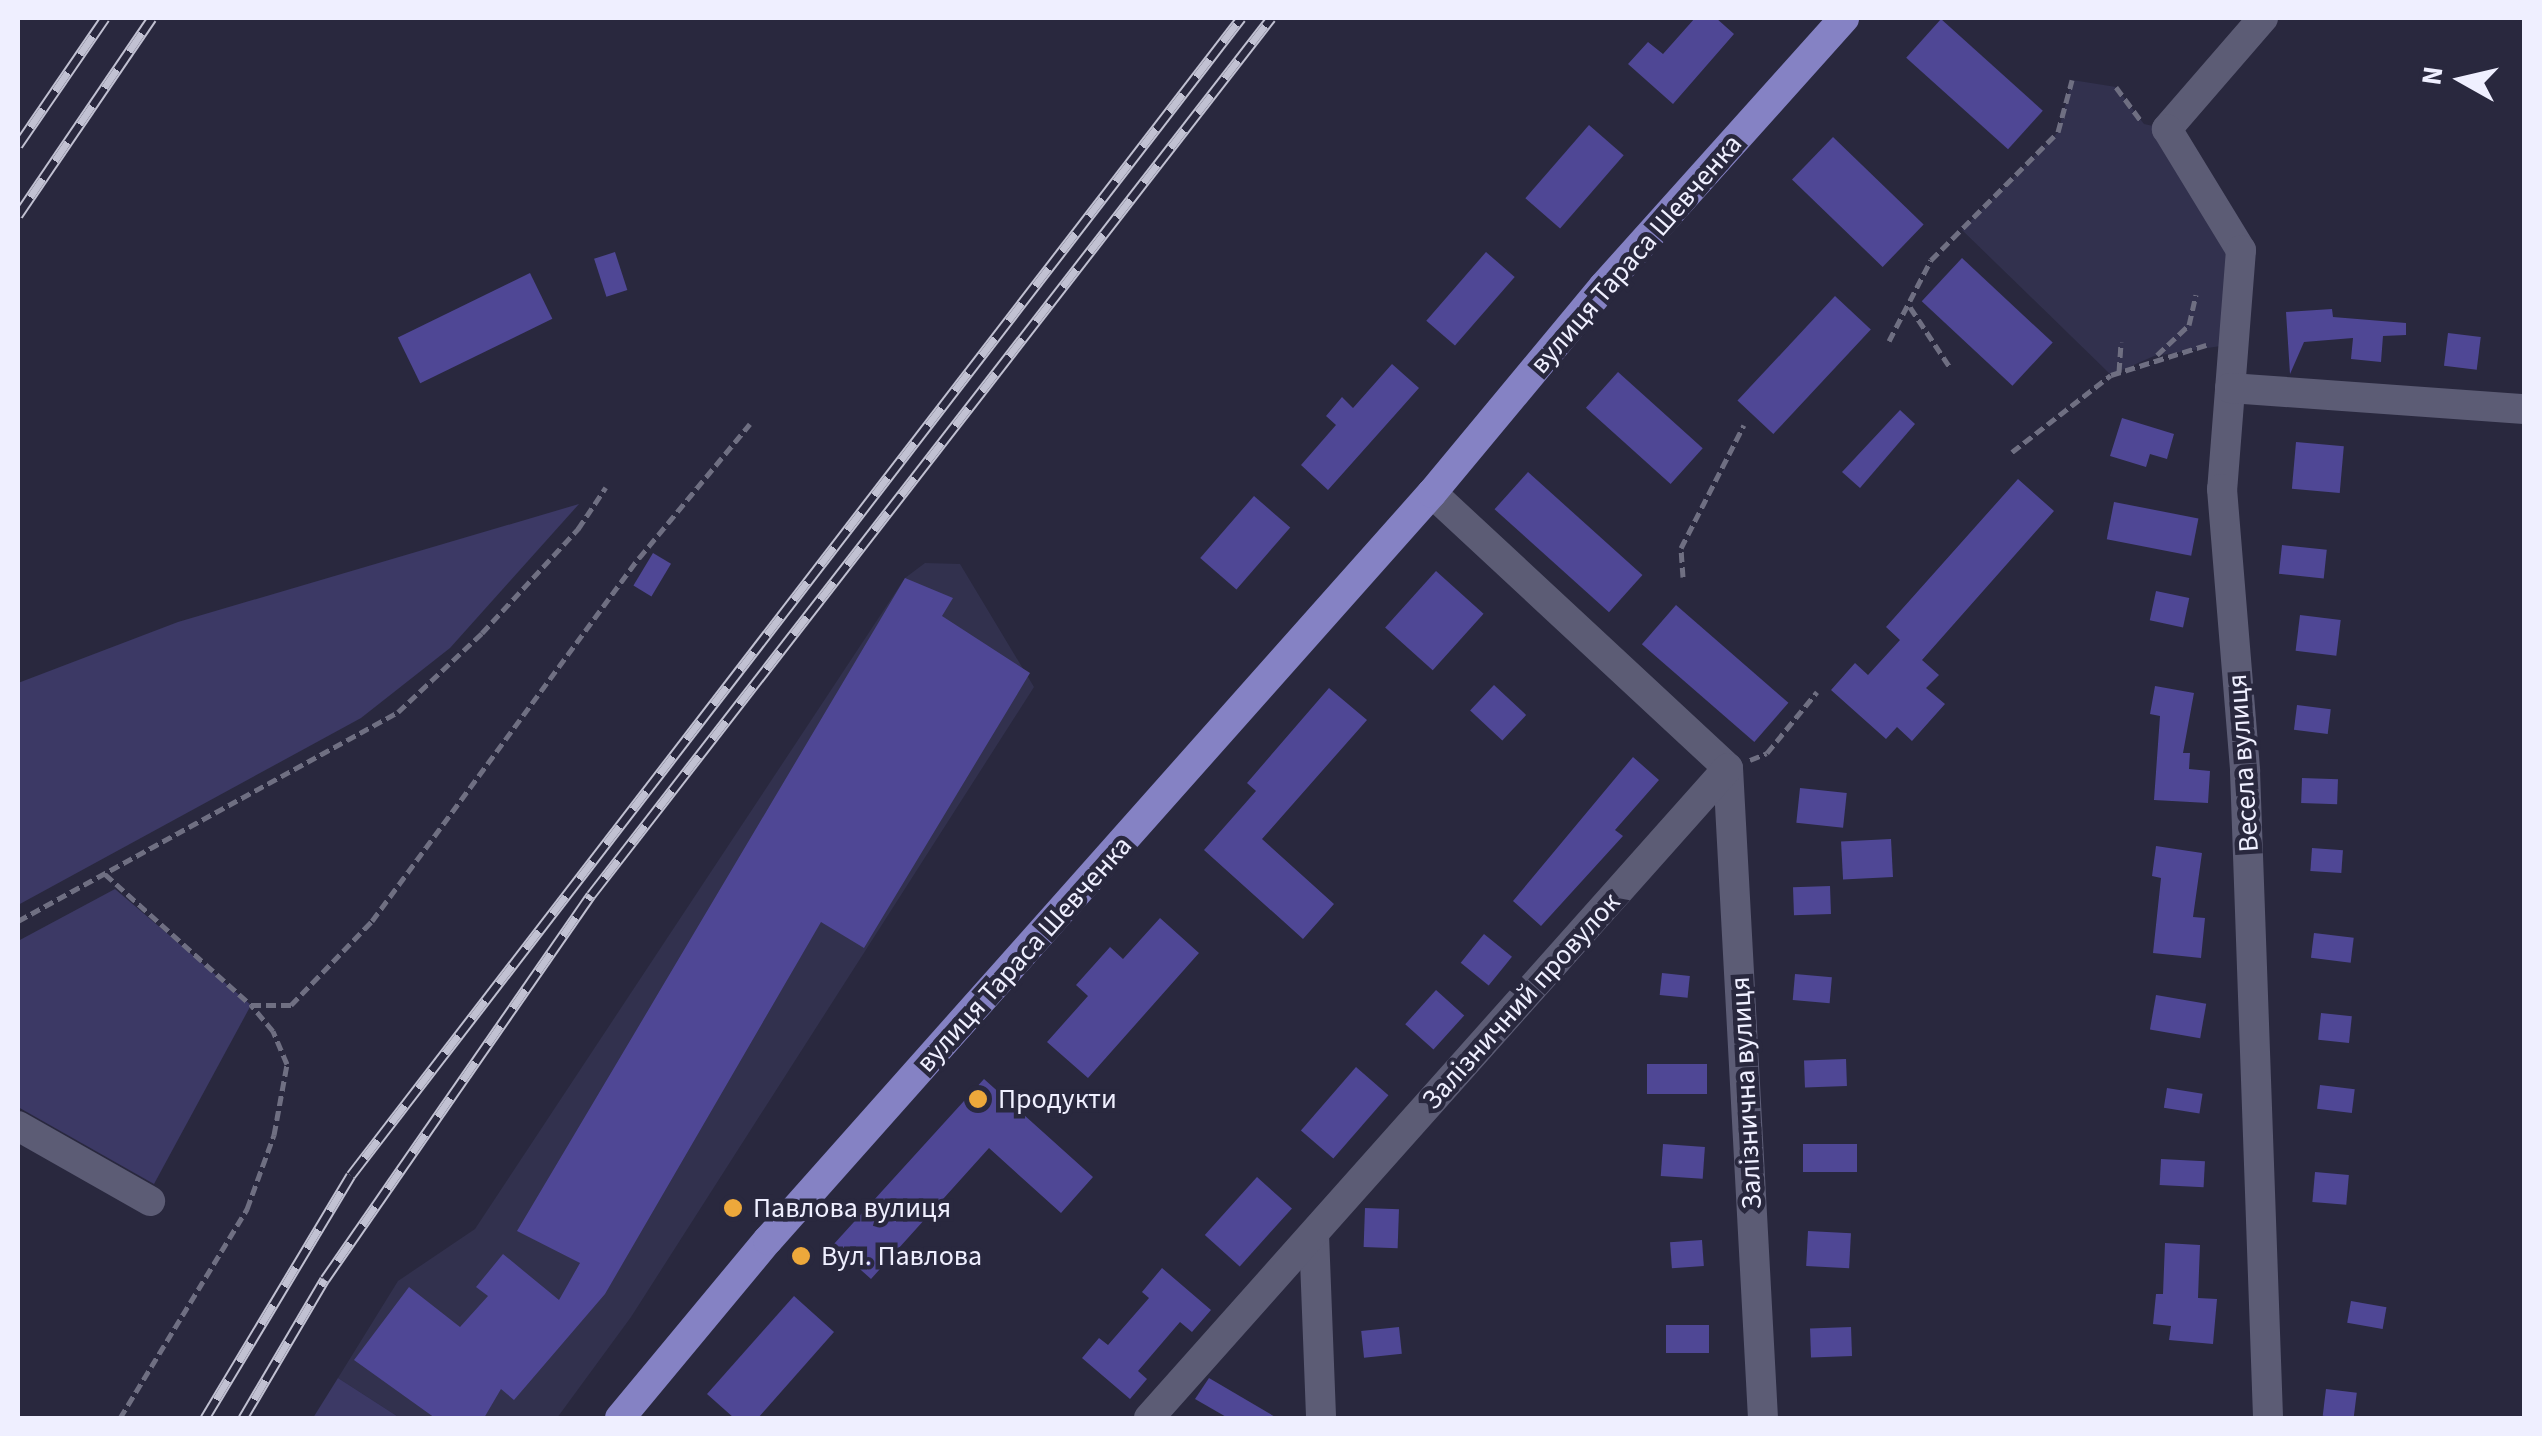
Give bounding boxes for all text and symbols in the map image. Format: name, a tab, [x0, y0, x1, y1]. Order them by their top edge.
north arrow	[2412, 30, 2512, 130]
text: N	[2411, 64, 2453, 88]
street label: вулиця Тараса Шевченка	[1523, 128, 1749, 380]
street label: Весела вулиця	[2220, 673, 2266, 853]
street label: вулиця Тараса Шевченка	[909, 829, 1139, 1079]
street label: Залізничний провулок	[1415, 886, 1627, 1116]
street label: Залізнична вулиця	[1723, 976, 1769, 1210]
place label: Продукти	[998, 1082, 1117, 1116]
marker: Продукти	[967, 1088, 989, 1110]
place label: Павлова вулиця	[753, 1191, 951, 1225]
marker: Павлова вулиця	[722, 1197, 744, 1219]
place label: Вул. Павлова	[821, 1239, 982, 1273]
marker: Вул. Павлова	[790, 1245, 812, 1267]

